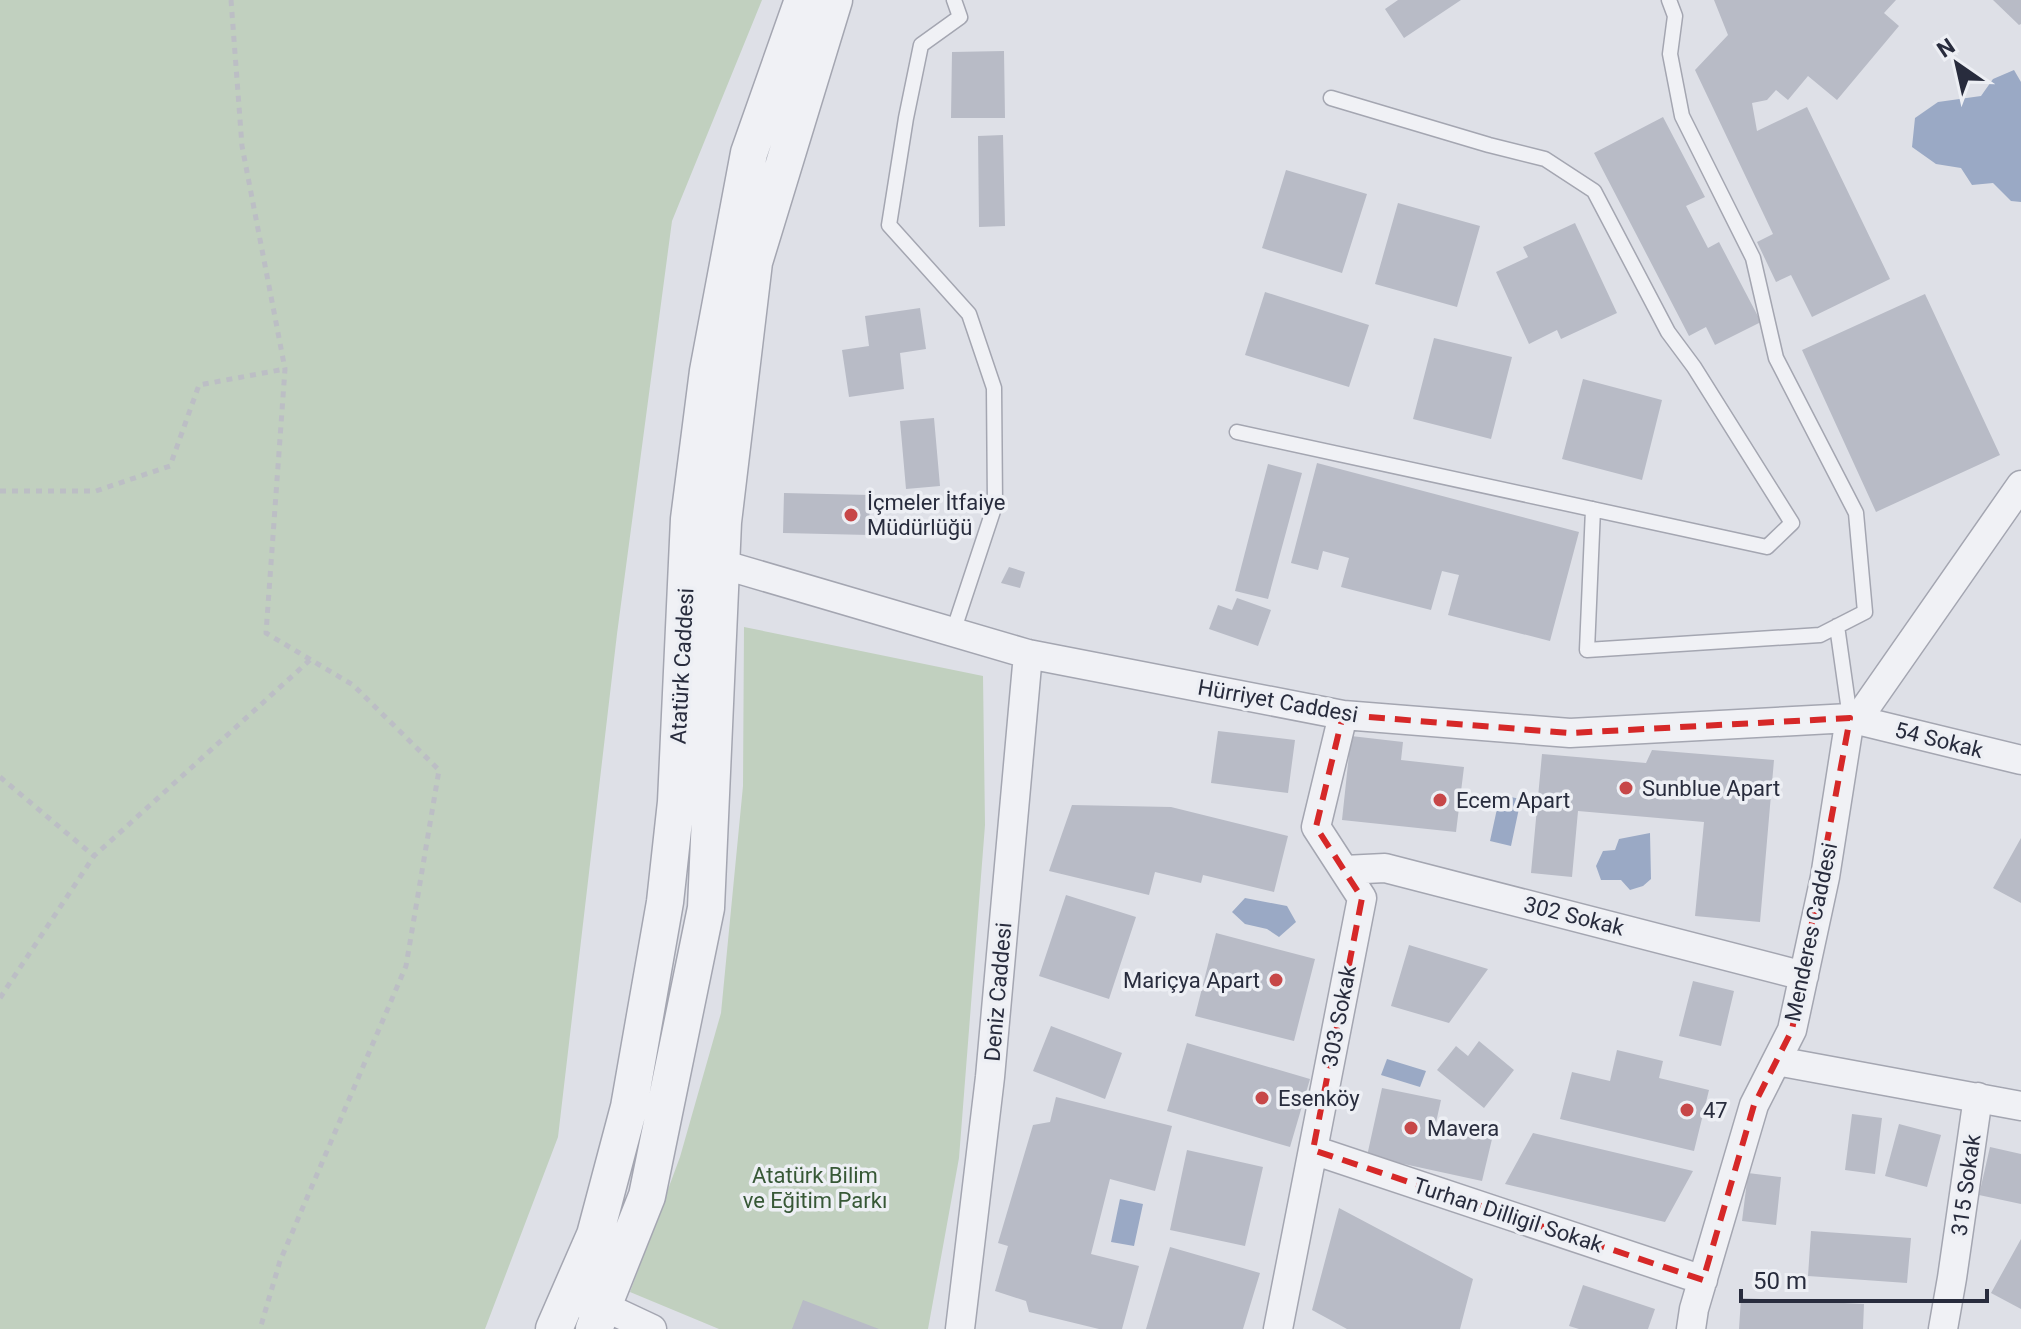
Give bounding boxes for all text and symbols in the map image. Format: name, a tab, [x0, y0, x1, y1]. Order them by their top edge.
north arrow	[1917, 24, 1997, 104]
text: N	[1933, 33, 1960, 63]
place label: İçmeler İtfaiye Müdürlüğü	[867, 490, 1005, 540]
marker: İçmeler İtfaiye Müdürlüğü	[842, 506, 860, 524]
street label: Atatürk Caddesi	[665, 587, 699, 745]
street label: Hürriyet Caddesi	[1196, 675, 1360, 727]
street label: 54 Sokak	[1892, 717, 1987, 763]
place label: Sunblue Apart	[1642, 776, 1780, 801]
marker: Sunblue Apart	[1617, 779, 1635, 797]
place label: Ecem Apart	[1456, 788, 1570, 813]
marker: Ecem Apart	[1431, 791, 1449, 809]
street label: Menderes Caddesi	[1780, 840, 1842, 1024]
street label: 302 Sokak	[1521, 891, 1628, 941]
street label: Deniz Caddesi	[979, 921, 1017, 1063]
street label: 303 Sokak	[1317, 963, 1361, 1069]
place label: Mariçya Apart	[1123, 968, 1260, 993]
marker: Mariçya Apart	[1267, 971, 1285, 989]
place label: Esenköy	[1278, 1086, 1360, 1111]
marker: Esenköy	[1253, 1089, 1271, 1107]
place label: 47	[1703, 1098, 1728, 1123]
marker: 47	[1678, 1101, 1696, 1119]
place label: Mavera	[1427, 1116, 1499, 1141]
marker: Mavera	[1402, 1119, 1420, 1137]
street label: 315 Sokak	[1946, 1132, 1986, 1237]
park label: Atatürk Bilim ve Eğitim Parkı	[743, 1163, 887, 1213]
street label: Turhan Dilligil Sokak	[1410, 1173, 1607, 1258]
scale bar	[1741, 1253, 1987, 1303]
text: 50 m	[1753, 1267, 1807, 1295]

